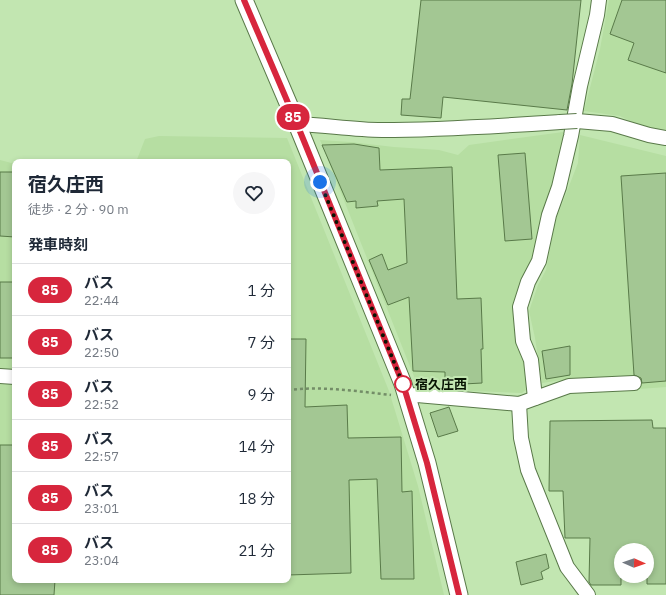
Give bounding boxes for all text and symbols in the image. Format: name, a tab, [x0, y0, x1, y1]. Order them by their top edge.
line badge: 85	[275, 104, 311, 130]
text: 85	[285, 108, 301, 126]
text: 宿久庄西	[28, 172, 104, 196]
button: heart	[233, 172, 275, 214]
your location	[310, 172, 330, 192]
text: 徒歩 · 2 分 · 90 m	[28, 201, 129, 218]
text: 発車時刻	[28, 235, 88, 254]
text: バス	[84, 273, 114, 292]
text: 85	[42, 281, 58, 299]
text: 1 分	[247, 281, 275, 300]
text: 22:44	[84, 292, 119, 309]
text: バス	[84, 325, 114, 344]
text: 85	[42, 333, 58, 351]
text: 7 分	[247, 333, 275, 352]
text: 22:50	[84, 344, 119, 361]
marker: 宿久庄西	[394, 375, 412, 393]
place label: 宿久庄西	[415, 376, 467, 393]
text: バス	[84, 377, 114, 396]
text: 85	[42, 385, 58, 403]
text: 9 分	[247, 385, 275, 404]
text: 22:52	[84, 396, 119, 413]
text: バス	[84, 429, 114, 448]
text: 85	[42, 437, 58, 455]
text: 14 分	[238, 437, 275, 456]
text: 22:57	[84, 448, 119, 465]
text: バス	[84, 481, 114, 500]
text: 85	[42, 489, 58, 507]
text: 18 分	[238, 489, 275, 508]
text: 23:01	[84, 500, 119, 517]
text: バス	[84, 533, 114, 552]
text: 85	[42, 541, 58, 559]
text: 21 分	[238, 541, 275, 560]
north arrow	[614, 543, 654, 583]
map controls	[614, 543, 654, 583]
text: 23:04	[84, 552, 119, 569]

